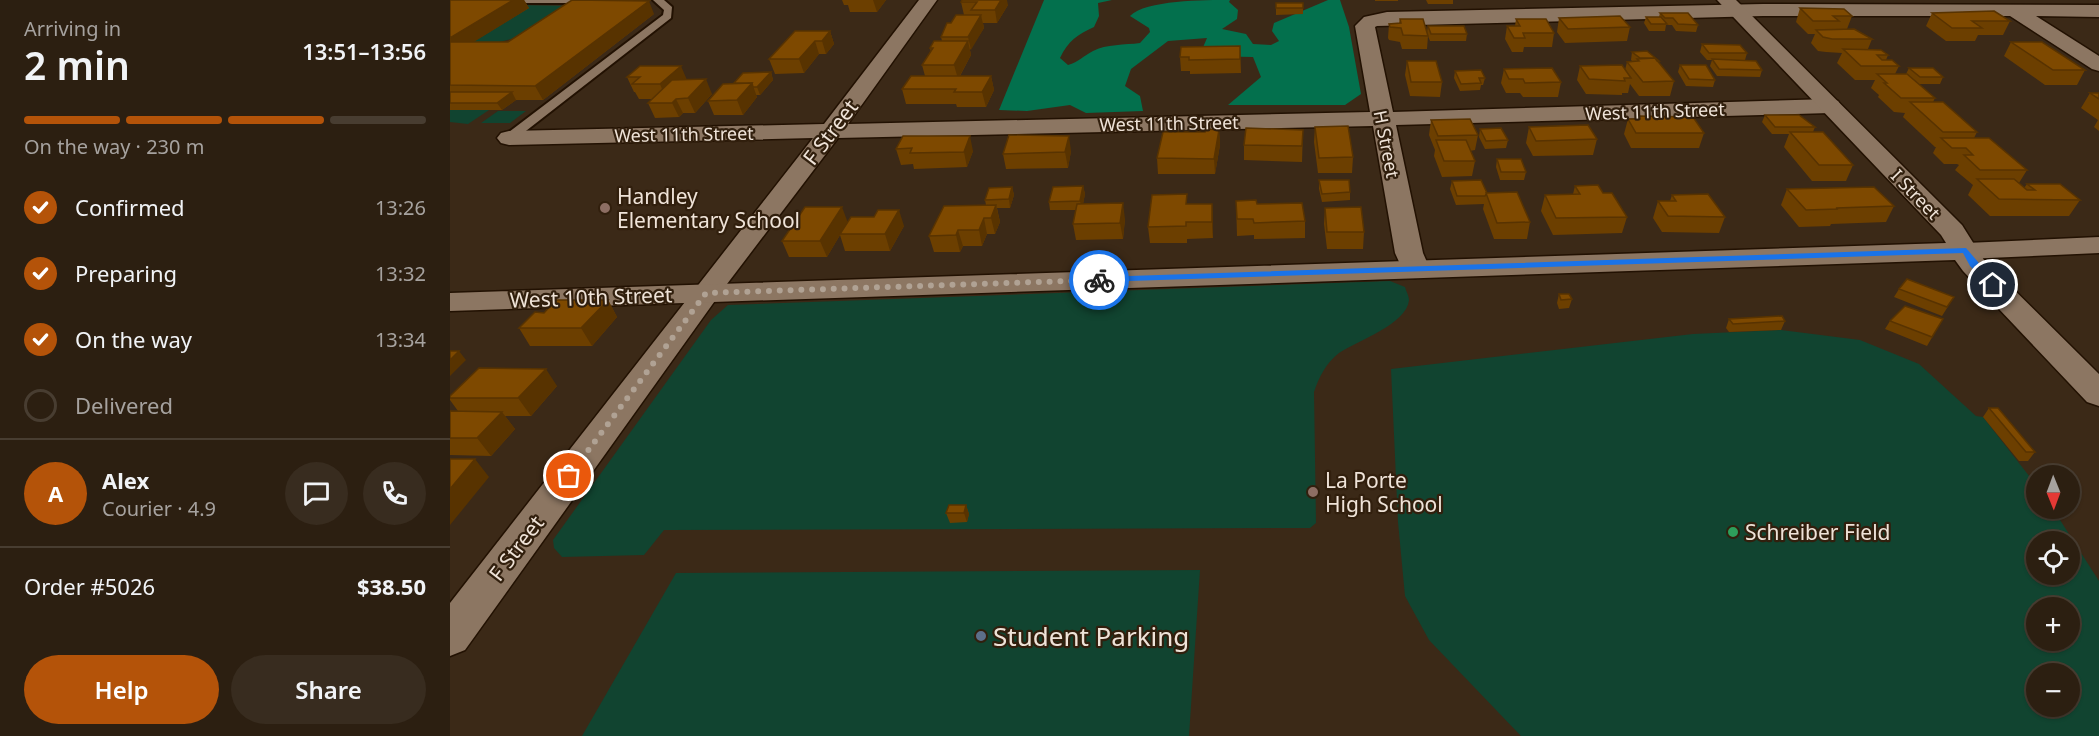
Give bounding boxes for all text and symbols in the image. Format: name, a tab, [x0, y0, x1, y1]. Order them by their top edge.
text: Arriving in	[24, 15, 121, 42]
text: 13:51–13:56	[302, 36, 426, 66]
text: 2 min	[24, 38, 130, 91]
street label: F Street	[796, 93, 864, 170]
street label: West 11th Street	[1585, 97, 1726, 125]
street label: H Street	[1369, 108, 1405, 180]
street label: West 11th Street	[1099, 110, 1239, 136]
street label: West 11th Street	[614, 121, 754, 147]
text: On the way · 230 m	[24, 133, 204, 160]
street label: I Street	[1886, 164, 1946, 225]
place label: Handley Elementary School	[617, 182, 800, 234]
icon: check	[24, 191, 57, 224]
text: Confirmed	[75, 192, 185, 222]
text: 13:26	[375, 194, 426, 221]
marker: Handley Elementary School	[598, 201, 612, 215]
courier	[1069, 250, 1129, 310]
icon: check	[24, 257, 57, 290]
text: Preparing	[75, 258, 177, 288]
pin	[1967, 259, 2018, 310]
text: 13:32	[375, 260, 426, 287]
icon: bike	[1083, 264, 1116, 297]
icon: home	[1976, 268, 2009, 301]
street label: West 10th Street	[509, 280, 673, 314]
icon: check	[24, 323, 57, 356]
text: On the way	[75, 324, 192, 354]
text: 13:34	[375, 326, 426, 353]
text: Delivered	[75, 390, 173, 420]
pin	[543, 450, 594, 501]
icon: bag	[552, 459, 585, 492]
button: chat	[285, 462, 348, 525]
button: phone	[363, 462, 426, 525]
text: Alex	[102, 465, 149, 495]
north arrow	[2026, 465, 2080, 519]
map controls	[2026, 465, 2080, 717]
place label: La Porte High School	[1325, 466, 1443, 518]
text: A	[48, 478, 63, 508]
marker: La Porte High School	[1306, 485, 1320, 499]
text: Courier · 4.9	[102, 495, 216, 522]
street label: F Street	[482, 509, 550, 586]
place label: Schreiber Field	[1745, 518, 1891, 546]
marker: Schreiber Field	[1726, 525, 1740, 539]
button: locate	[2026, 531, 2080, 585]
text: Order #5026	[24, 571, 155, 601]
text: $38.50	[357, 571, 426, 601]
button: +	[2026, 597, 2080, 651]
place label: Student Parking	[993, 618, 1189, 654]
marker: Student Parking	[974, 629, 988, 643]
button: Help	[24, 655, 219, 724]
button: Share	[231, 655, 426, 724]
button: −	[2026, 663, 2080, 717]

